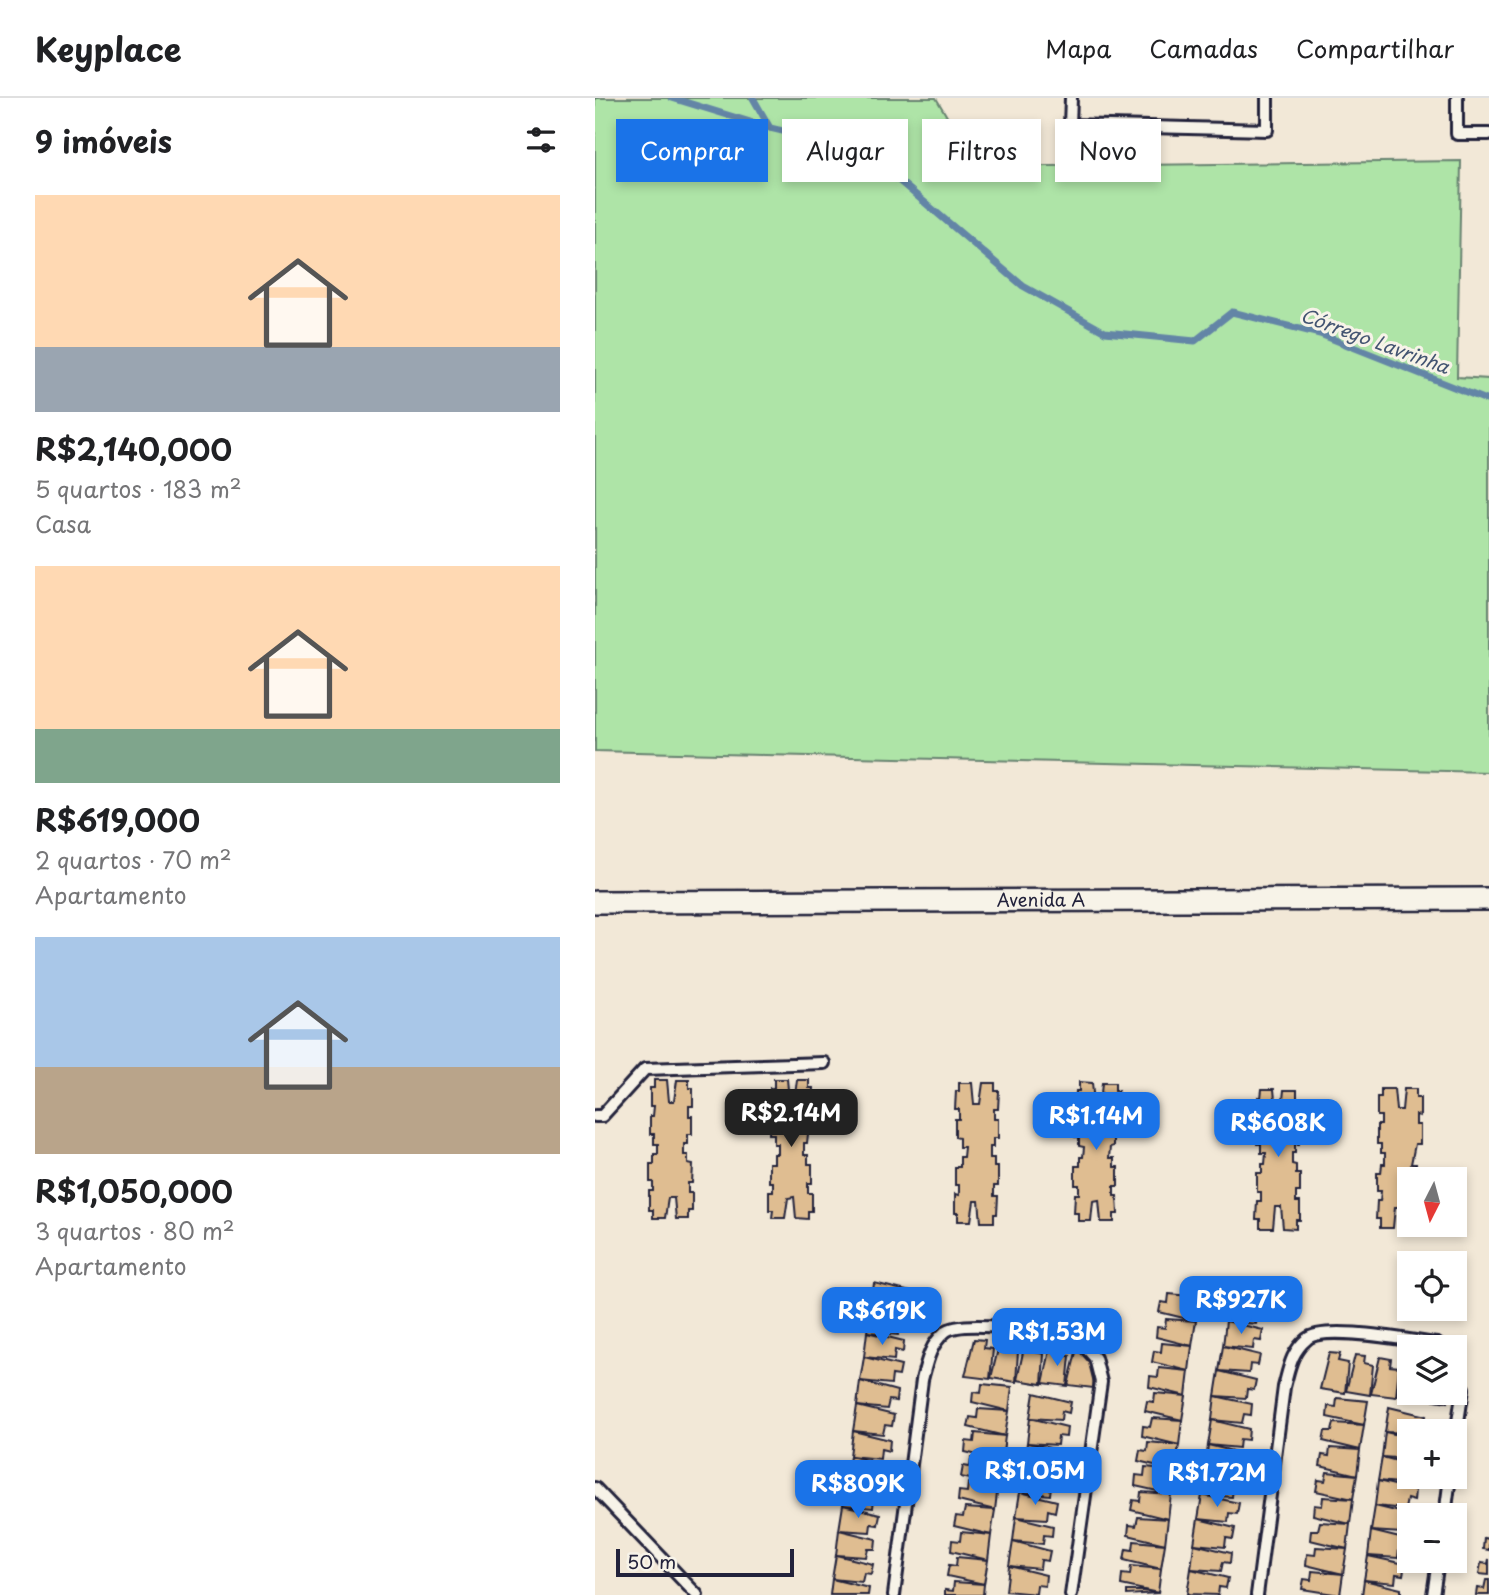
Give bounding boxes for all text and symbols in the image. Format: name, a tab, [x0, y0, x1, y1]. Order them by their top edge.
text: Keyplace	[35, 23, 182, 73]
text: Mapa	[1045, 30, 1111, 66]
text: Camadas	[1149, 30, 1258, 66]
text: Compartilhar	[1296, 30, 1454, 66]
text: 9 imóveis	[35, 118, 172, 163]
chip: Comprar	[616, 119, 768, 182]
chip: Alugar	[782, 119, 908, 182]
chip: Filtros	[922, 119, 1041, 182]
chip: Novo	[1055, 119, 1161, 182]
icon: filters	[522, 121, 560, 159]
icon: home	[235, 240, 361, 366]
water label: Córrego Lavrinha	[1297, 300, 1454, 380]
text: R$2,140,000	[35, 426, 232, 471]
text: 5 quartos · 183 m²	[35, 471, 242, 506]
text: Casa	[35, 506, 91, 541]
icon: home	[235, 611, 361, 737]
text: R$619,000	[35, 797, 200, 842]
text: 2 quartos · 70 m²	[35, 842, 232, 877]
text: Apartamento	[35, 877, 187, 912]
street label: Avenida A	[997, 885, 1086, 913]
icon: home	[235, 982, 361, 1108]
pin: R$2.14M	[726, 1090, 856, 1149]
pin: R$1.14M	[1031, 1093, 1161, 1152]
text: R$2.14M	[741, 1094, 841, 1129]
text: R$1.14M	[1049, 1097, 1143, 1132]
pin: R$608K	[1221, 1100, 1335, 1159]
text: R$608K	[1230, 1104, 1326, 1139]
north arrow	[1397, 1167, 1467, 1237]
map controls	[1397, 1167, 1467, 1573]
text: R$1,050,000	[35, 1168, 233, 1213]
text: 3 quartos · 80 m²	[35, 1213, 235, 1248]
text: Apartamento	[35, 1248, 187, 1283]
button: locate	[1397, 1251, 1467, 1321]
pin: R$927K	[1184, 1276, 1298, 1336]
text: R$927K	[1195, 1281, 1287, 1316]
pin: R$619K	[825, 1288, 939, 1347]
text: R$619K	[838, 1292, 926, 1327]
pin: R$1.53M	[992, 1308, 1122, 1368]
text: R$1.53M	[1008, 1313, 1106, 1348]
button: layers	[1397, 1335, 1467, 1405]
button: +	[1397, 1419, 1467, 1489]
pin: R$1.05M	[970, 1448, 1100, 1507]
pin: R$1.72M	[1152, 1450, 1282, 1509]
text: R$1.05M	[985, 1452, 1085, 1487]
text: R$1.72M	[1168, 1454, 1266, 1489]
pin: R$809K	[801, 1460, 915, 1520]
text: R$809K	[811, 1465, 905, 1500]
button: −	[1397, 1503, 1467, 1573]
scale bar	[616, 1546, 795, 1578]
text: 50 m	[627, 1547, 676, 1575]

